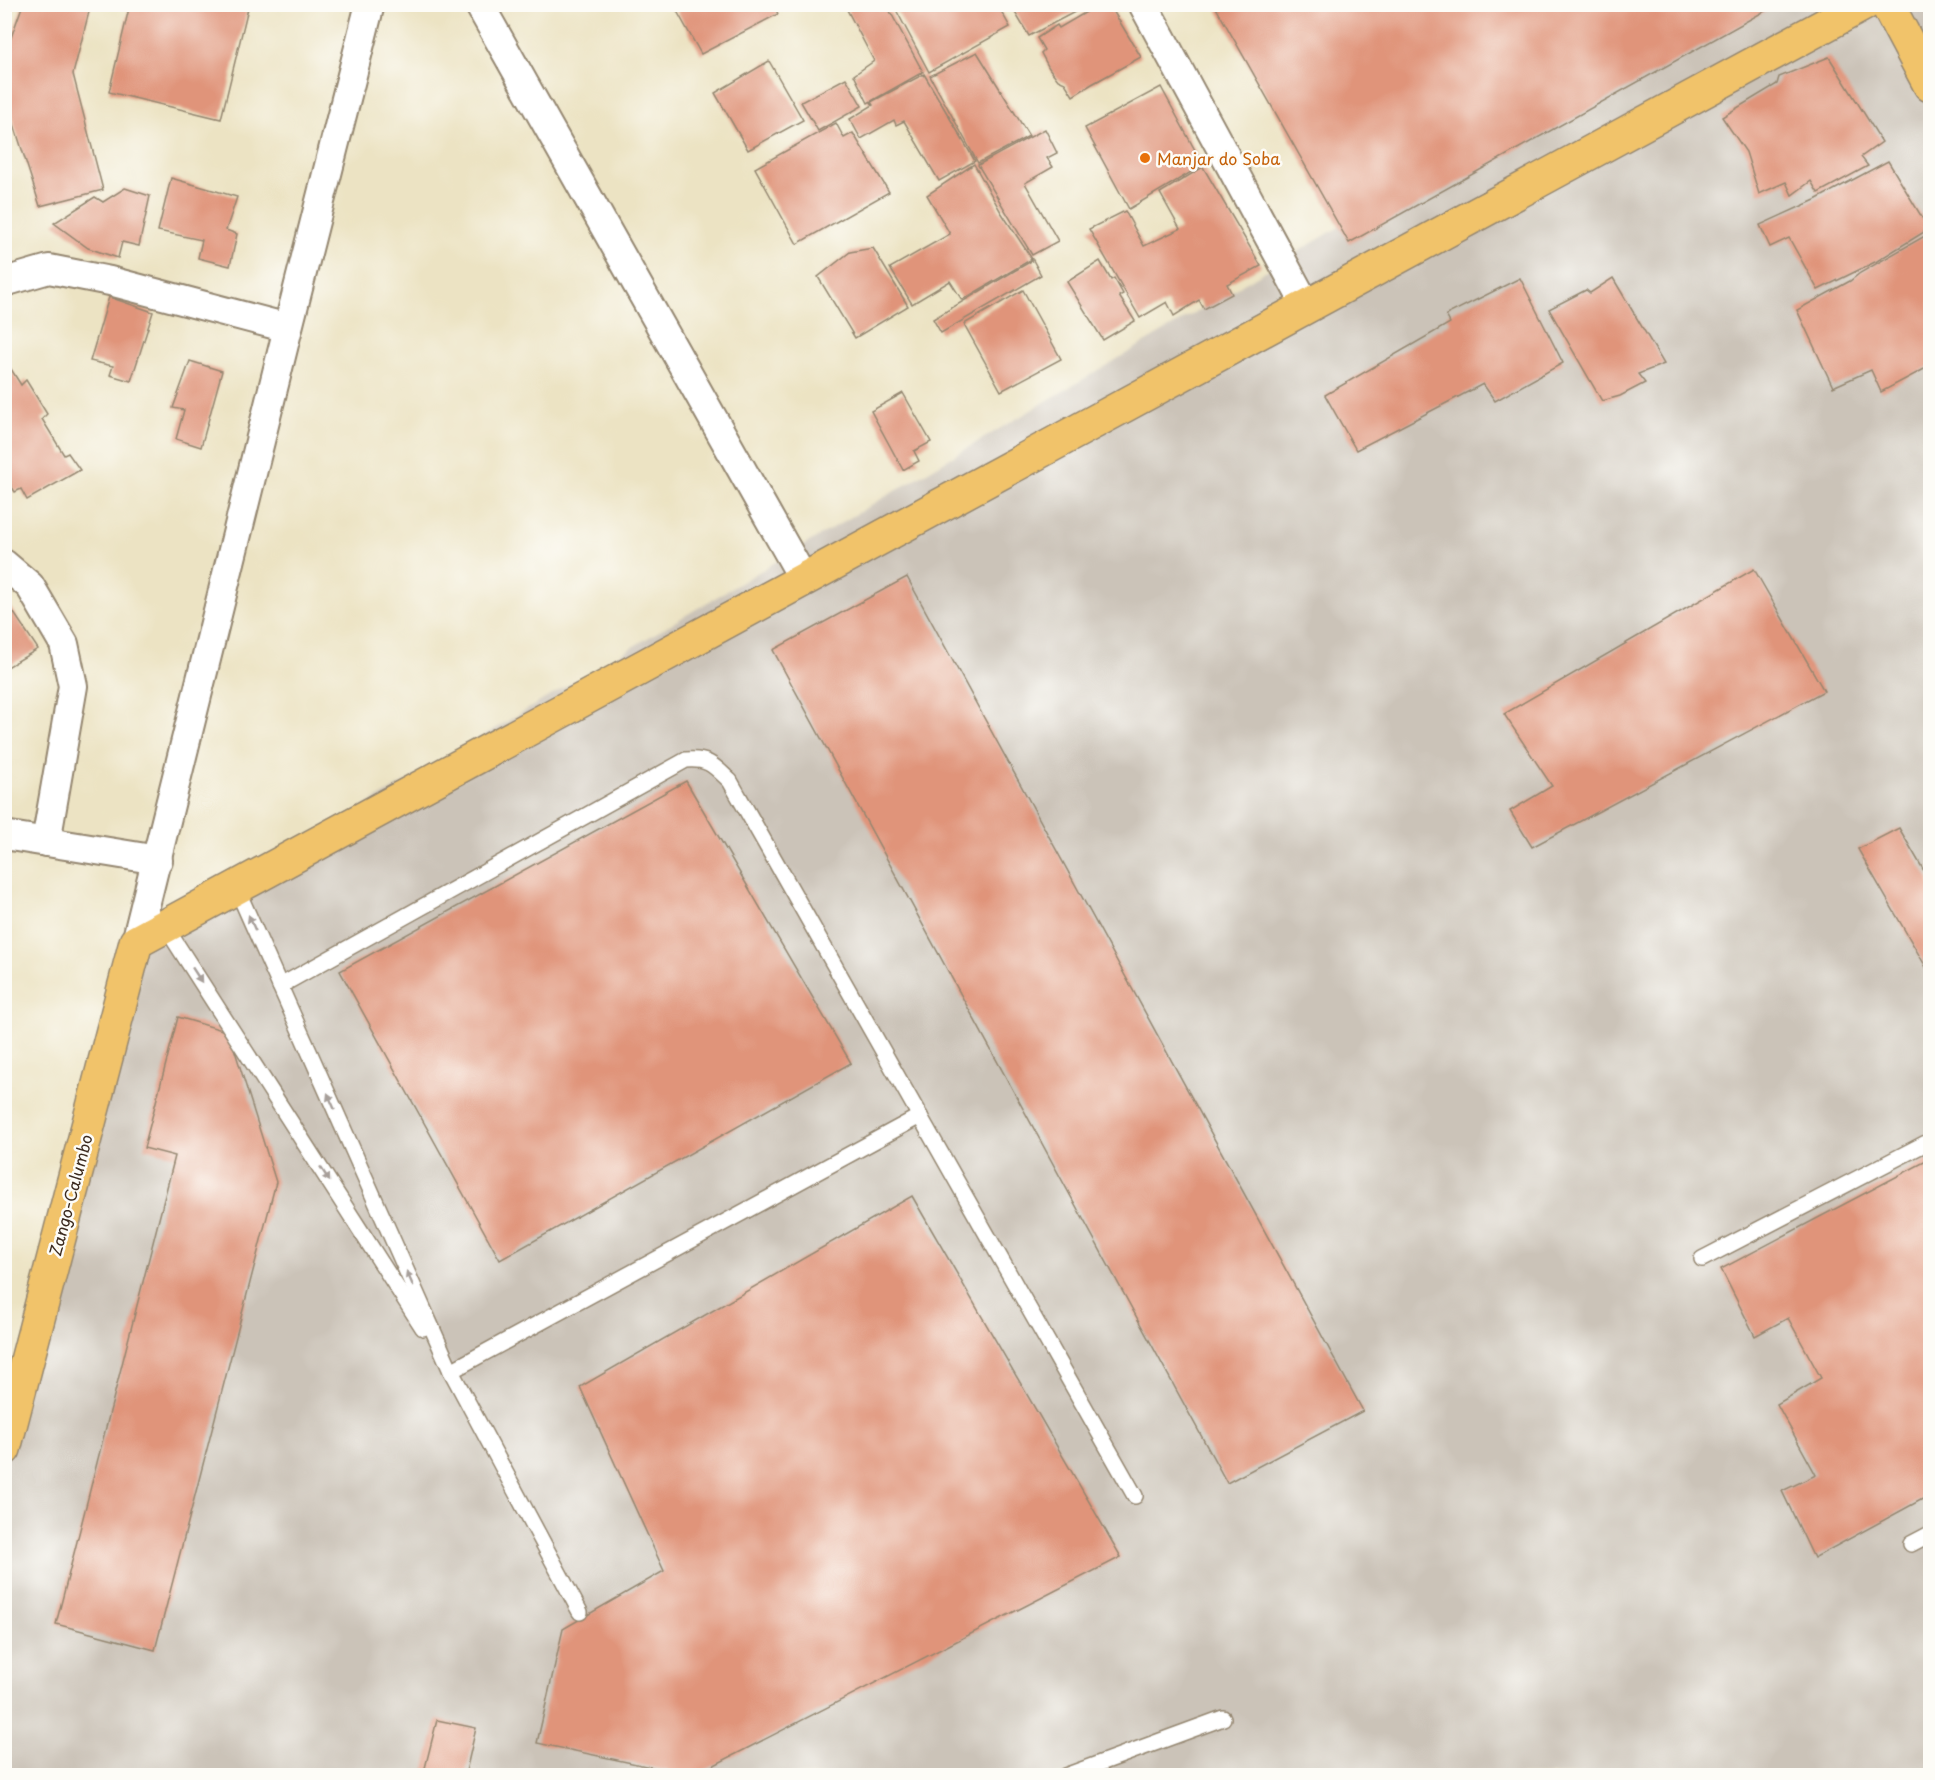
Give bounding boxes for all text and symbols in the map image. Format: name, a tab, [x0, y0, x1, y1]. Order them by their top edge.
place label: Manjar do Soba	[1157, 146, 1280, 170]
marker: Manjar do Soba	[1138, 151, 1152, 165]
one-way arrow	[247, 914, 256, 931]
one-way arrow	[191, 967, 202, 983]
one-way arrow	[325, 1092, 335, 1110]
street label: Zango-Calumbo	[42, 1131, 98, 1258]
one-way arrow	[319, 1166, 331, 1182]
one-way arrow	[405, 1270, 415, 1288]

